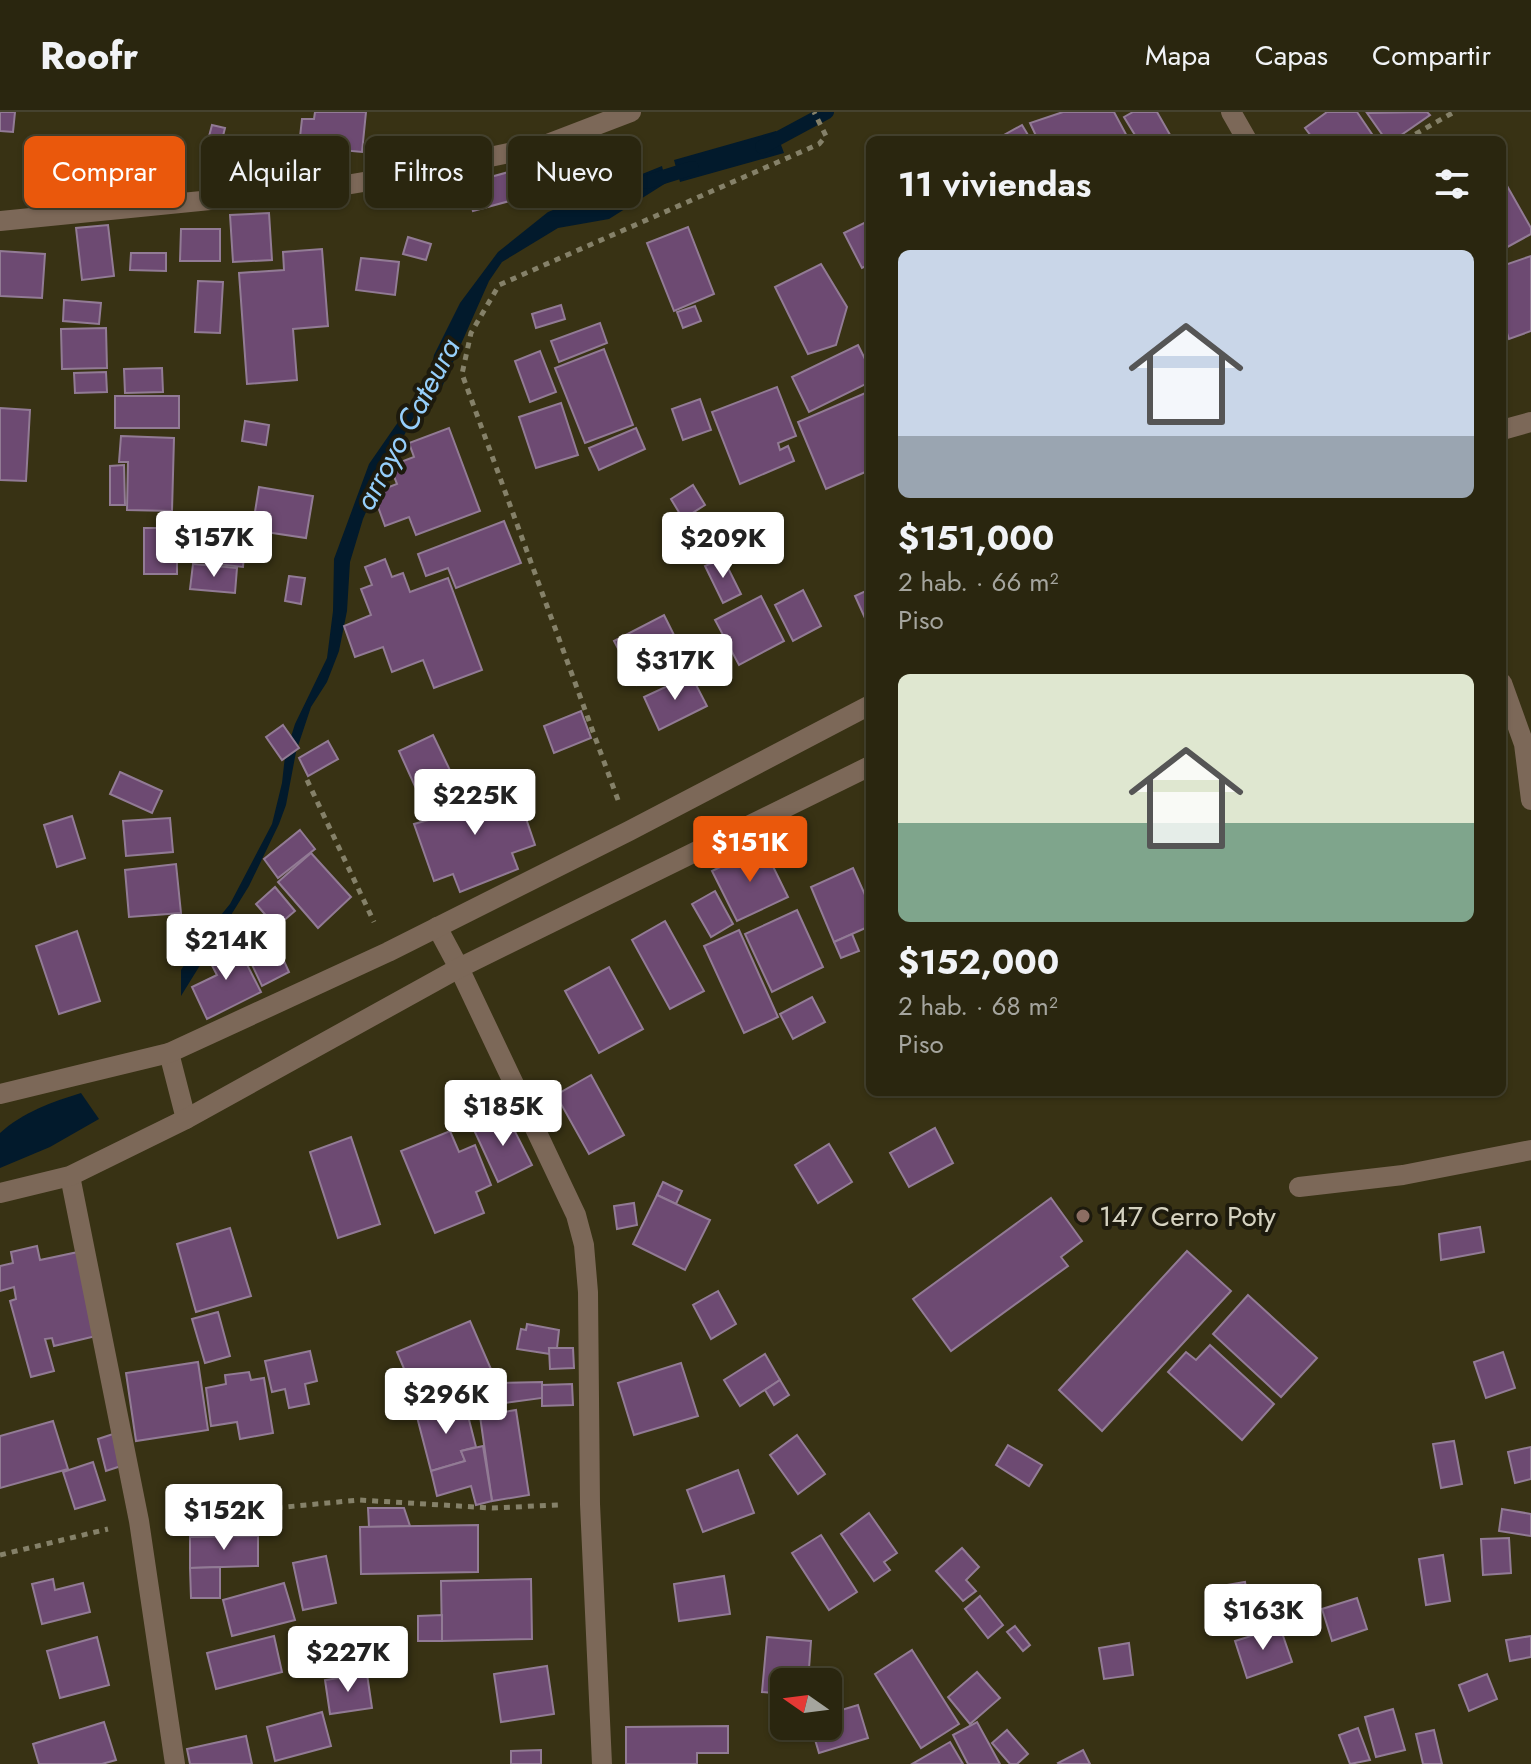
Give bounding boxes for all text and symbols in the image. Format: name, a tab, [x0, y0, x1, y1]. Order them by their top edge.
text: Roofr	[40, 28, 138, 83]
text: Mapa	[1145, 35, 1211, 76]
text: Capas	[1255, 35, 1328, 76]
text: Compartir	[1372, 35, 1491, 76]
chip: Comprar	[24, 136, 185, 208]
chip: Alquilar	[201, 136, 349, 208]
chip: Filtros	[365, 136, 492, 208]
chip: Nuevo	[508, 136, 641, 208]
text: 11 viviendas	[898, 160, 1091, 209]
icon: filters	[1430, 162, 1474, 206]
icon: home	[1114, 302, 1258, 446]
water label: arroyo Cateura	[344, 330, 471, 518]
pin: $157K	[158, 511, 270, 579]
pin: $209K	[667, 512, 779, 580]
text: $151,000	[898, 514, 1054, 563]
text: $157K	[174, 518, 254, 556]
text: $209K	[680, 519, 766, 557]
text: 2 hab. · 66 m²	[898, 563, 1059, 601]
text: Piso	[898, 601, 944, 639]
pin: $317K	[619, 634, 731, 702]
text: $317K	[635, 641, 715, 679]
icon: home	[1114, 726, 1258, 870]
pin: $225K	[419, 769, 531, 837]
text: $225K	[432, 776, 518, 814]
pin: $151K	[694, 816, 806, 884]
text: $151K	[711, 823, 789, 861]
pin: $214K	[170, 914, 282, 982]
text: $214K	[185, 921, 267, 959]
text: $152,000	[898, 938, 1059, 987]
text: 2 hab. · 68 m²	[898, 987, 1058, 1025]
text: Piso	[898, 1025, 944, 1063]
pin: $185K	[447, 1080, 559, 1148]
text: $185K	[463, 1087, 543, 1125]
place label: 147 Cerro Poty	[1099, 1196, 1277, 1237]
marker: 147 Cerro Poty	[1074, 1207, 1092, 1225]
pin: $296K	[390, 1368, 502, 1436]
text: $296K	[403, 1375, 489, 1413]
pin: $152K	[168, 1484, 280, 1552]
text: $152K	[183, 1491, 265, 1529]
pin: $163K	[1207, 1584, 1319, 1652]
text: $163K	[1222, 1591, 1304, 1629]
pin: $227K	[292, 1626, 404, 1694]
text: $227K	[306, 1633, 390, 1671]
north arrow	[770, 1668, 842, 1740]
map controls	[770, 1668, 842, 1740]

